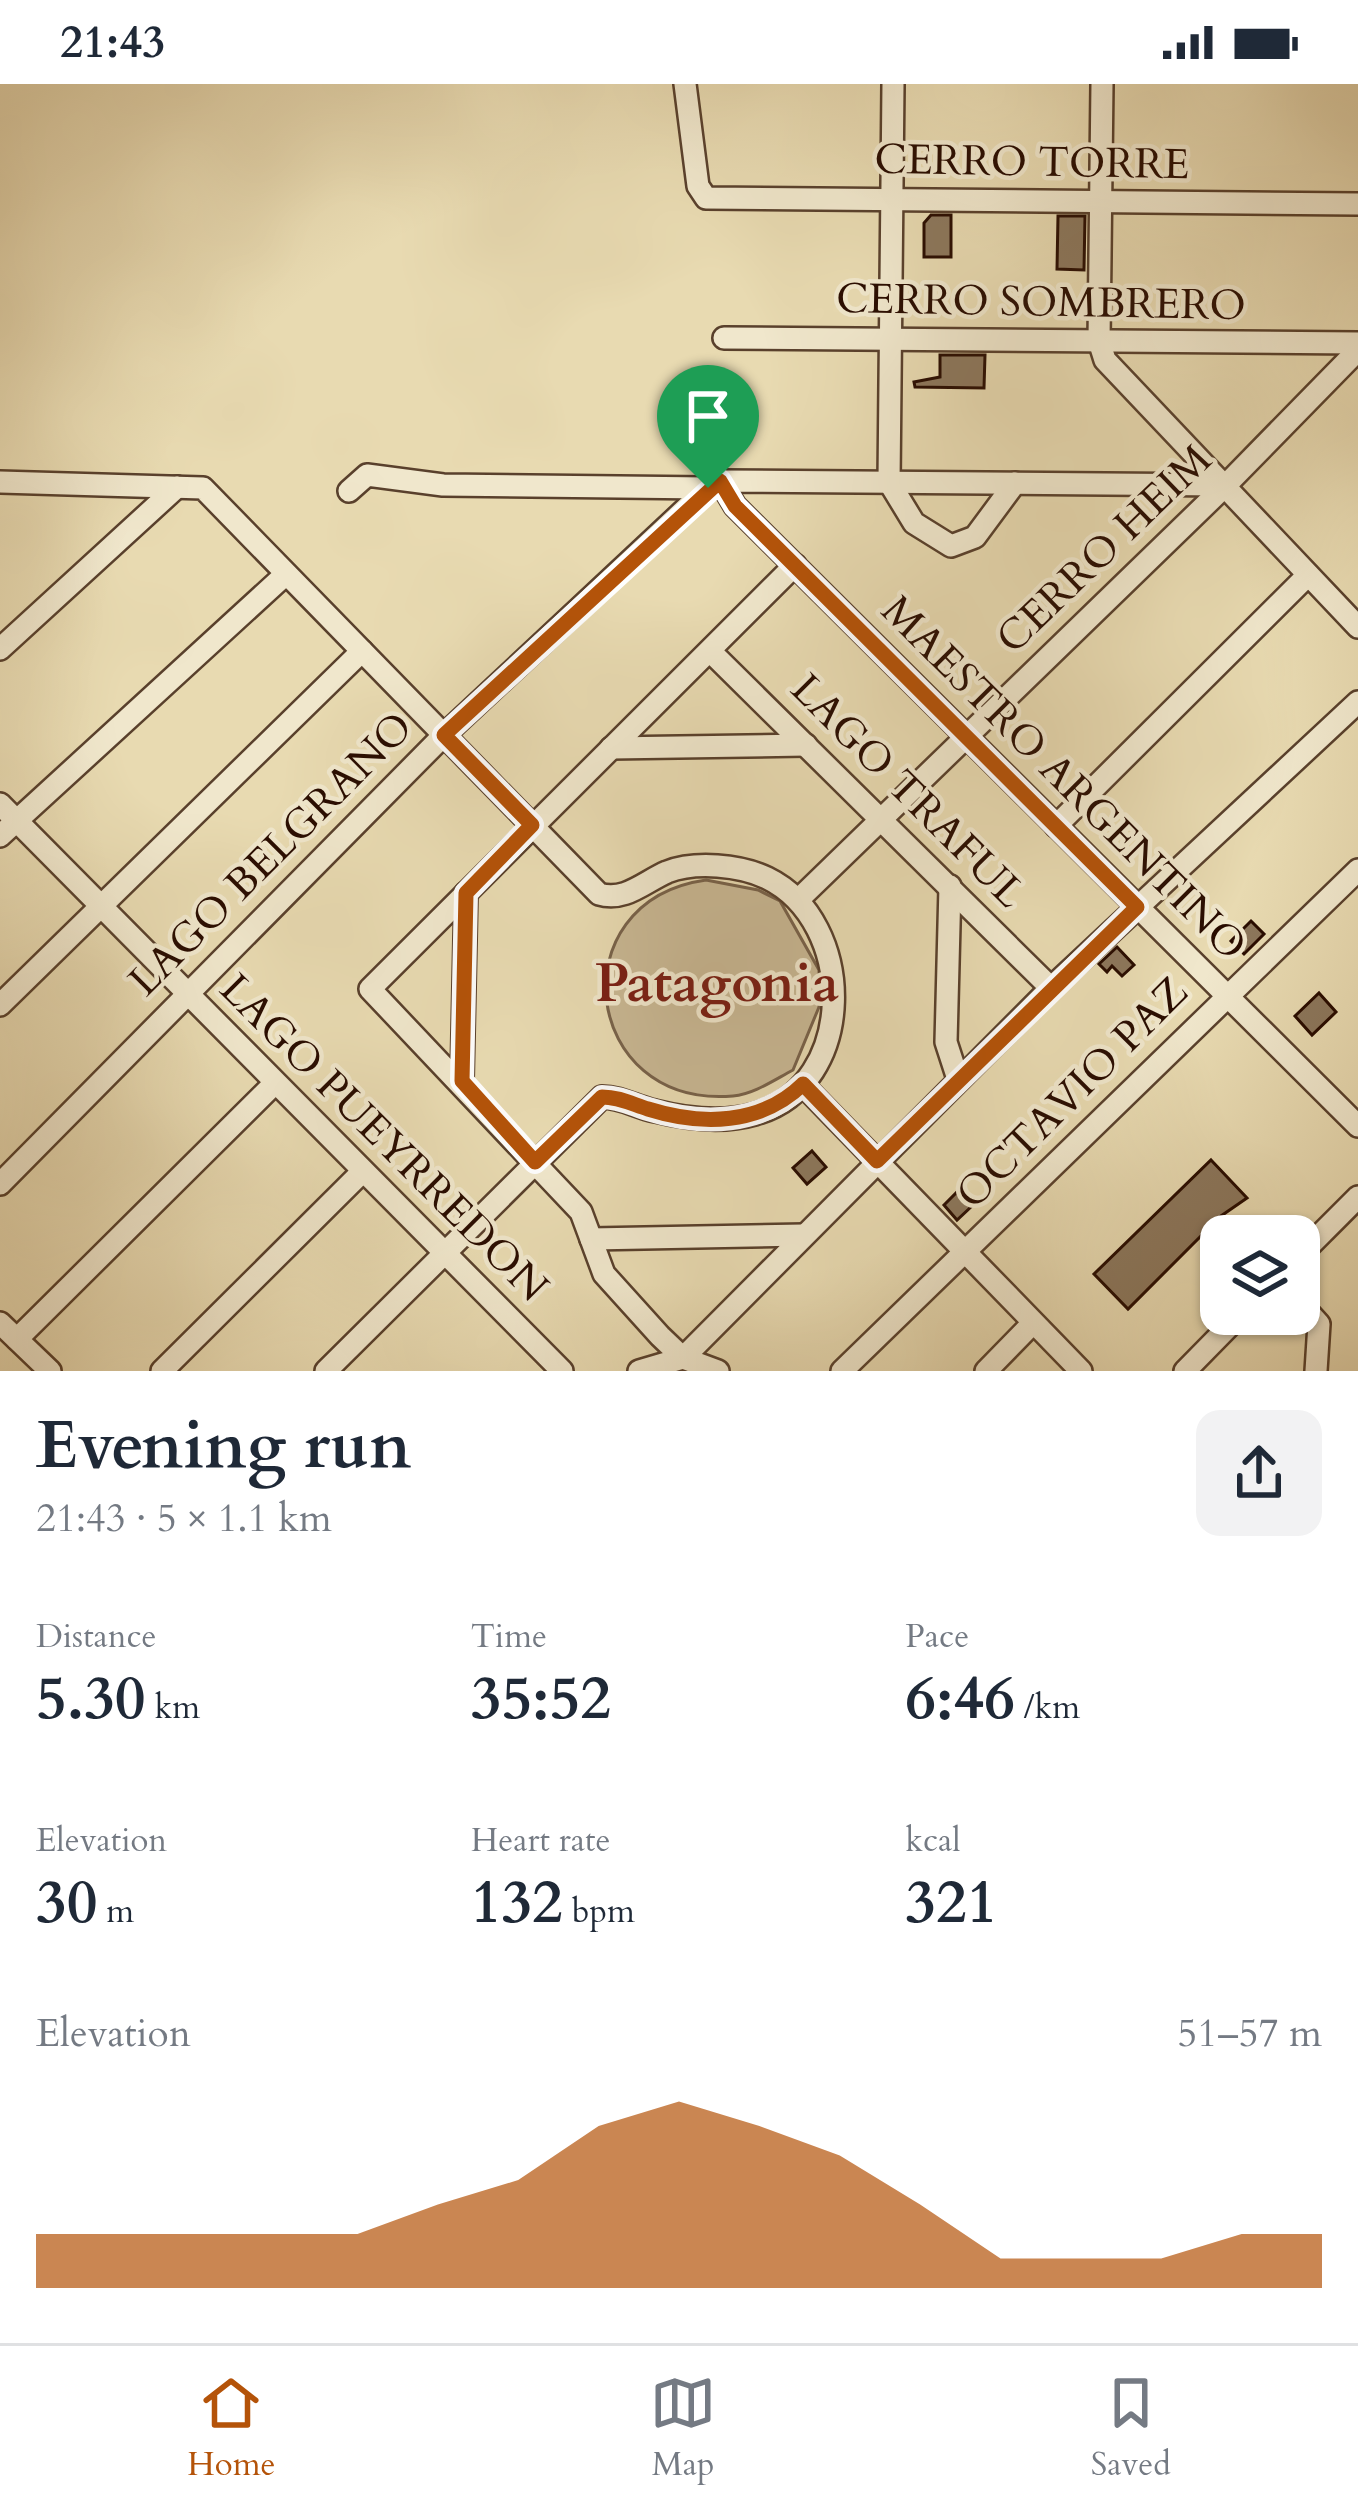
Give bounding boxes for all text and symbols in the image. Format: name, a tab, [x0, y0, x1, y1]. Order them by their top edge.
text: 21:43	[60, 12, 165, 73]
street label: CERRO TORRE	[874, 131, 1190, 193]
street label: CERRO SOMBRERO	[836, 270, 1246, 334]
pin	[657, 365, 759, 488]
icon: arrive	[675, 383, 741, 449]
street label: CERRO HEIM	[984, 432, 1224, 666]
street label: MAESTRO ARGENTINO	[869, 583, 1259, 973]
street label: LAGO TRAFUL	[778, 661, 1038, 921]
street label: LAGO BELGRANO	[116, 699, 426, 1009]
district label: Patagonia	[595, 948, 839, 1021]
street label: LAGO PUEYRREDON	[207, 961, 561, 1315]
street label: OCTAVIO PAZ	[943, 964, 1201, 1222]
map controls	[1200, 1215, 1320, 1335]
button: layers	[1200, 1215, 1320, 1335]
text: Evening run	[36, 1402, 411, 1491]
button: share	[1196, 1410, 1322, 1536]
text: 21:43 · 5 × 1.1 km	[36, 1492, 332, 1545]
text: Distance	[36, 1614, 157, 1659]
text: Time	[471, 1614, 547, 1659]
text: Pace	[905, 1614, 969, 1659]
text: 5.30	[36, 1659, 146, 1740]
text: 35:52	[471, 1659, 611, 1740]
text: 6:46	[905, 1659, 1015, 1740]
text: km	[146, 1685, 200, 1730]
text: /km	[1015, 1685, 1080, 1730]
text: Elevation	[36, 1818, 167, 1863]
text: Heart rate	[471, 1818, 611, 1863]
text: kcal	[905, 1818, 961, 1863]
text: 30	[36, 1863, 97, 1944]
text: 132	[471, 1863, 563, 1944]
text: 321	[905, 1863, 998, 1944]
text: m	[97, 1889, 134, 1934]
text: bpm	[563, 1889, 635, 1934]
text: Elevation	[36, 2007, 191, 2060]
text: 51–57 m	[1177, 2007, 1322, 2060]
tab: Home	[187, 2370, 276, 2487]
tab: Map	[650, 2370, 716, 2487]
tab: Saved	[1091, 2370, 1171, 2487]

